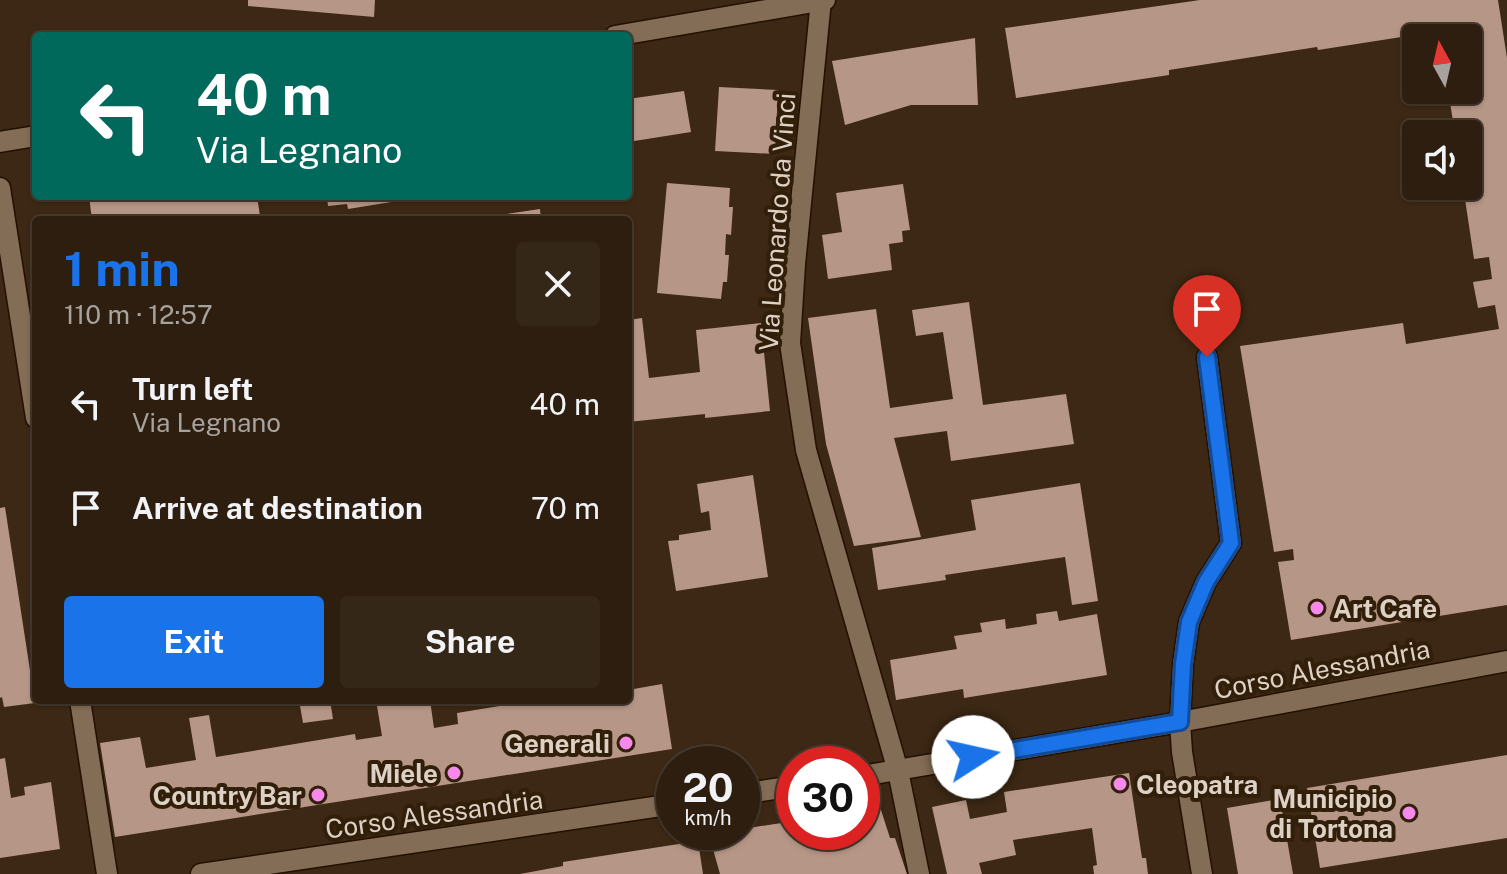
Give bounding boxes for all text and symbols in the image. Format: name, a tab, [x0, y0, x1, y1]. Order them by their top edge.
north arrow	[1402, 24, 1482, 104]
map controls	[1402, 24, 1482, 200]
text: 40 m	[196, 62, 332, 128]
icon: left	[64, 64, 168, 168]
street label: Via Leonardo da Vinci	[753, 92, 801, 352]
button: sound	[1402, 120, 1482, 200]
text: Via Legnano	[196, 129, 402, 171]
text: 1 min	[64, 240, 180, 297]
button: close	[516, 242, 600, 326]
pin	[1173, 275, 1241, 357]
icon: arrive	[1185, 287, 1229, 331]
text: 110 m · 12:57	[64, 299, 213, 330]
text: Turn left	[132, 371, 253, 407]
icon: left	[64, 382, 108, 426]
text: 40 m	[530, 386, 600, 422]
text: Via Legnano	[132, 407, 281, 438]
icon: arrive	[64, 486, 108, 530]
text: Arrive at destination	[132, 490, 423, 526]
text: 70 m	[531, 490, 600, 526]
place label: Art Cafè	[1333, 593, 1437, 624]
button: Exit	[64, 596, 324, 688]
button: Share	[340, 596, 600, 688]
marker: Art Cafè	[1308, 599, 1326, 617]
street label: Corso Alessandria	[1211, 633, 1433, 705]
position arrow	[931, 715, 1015, 799]
place label: Generali	[504, 728, 610, 759]
marker: Generali	[617, 734, 635, 752]
speed limit sign: 30	[776, 746, 880, 850]
place label: Miele	[369, 758, 438, 789]
marker: Miele	[445, 764, 463, 782]
text: 20	[682, 764, 734, 811]
place label: Cleopatra	[1136, 769, 1258, 800]
marker: Cleopatra	[1111, 775, 1129, 793]
place label: Country Bar	[153, 780, 302, 811]
street label: Corso Alessandria	[323, 783, 545, 845]
place label: Municipio di Tortona	[1269, 783, 1393, 844]
marker: Country Bar	[309, 786, 327, 804]
marker: Municipio di Tortona	[1400, 804, 1418, 822]
text: km/h	[684, 806, 732, 830]

